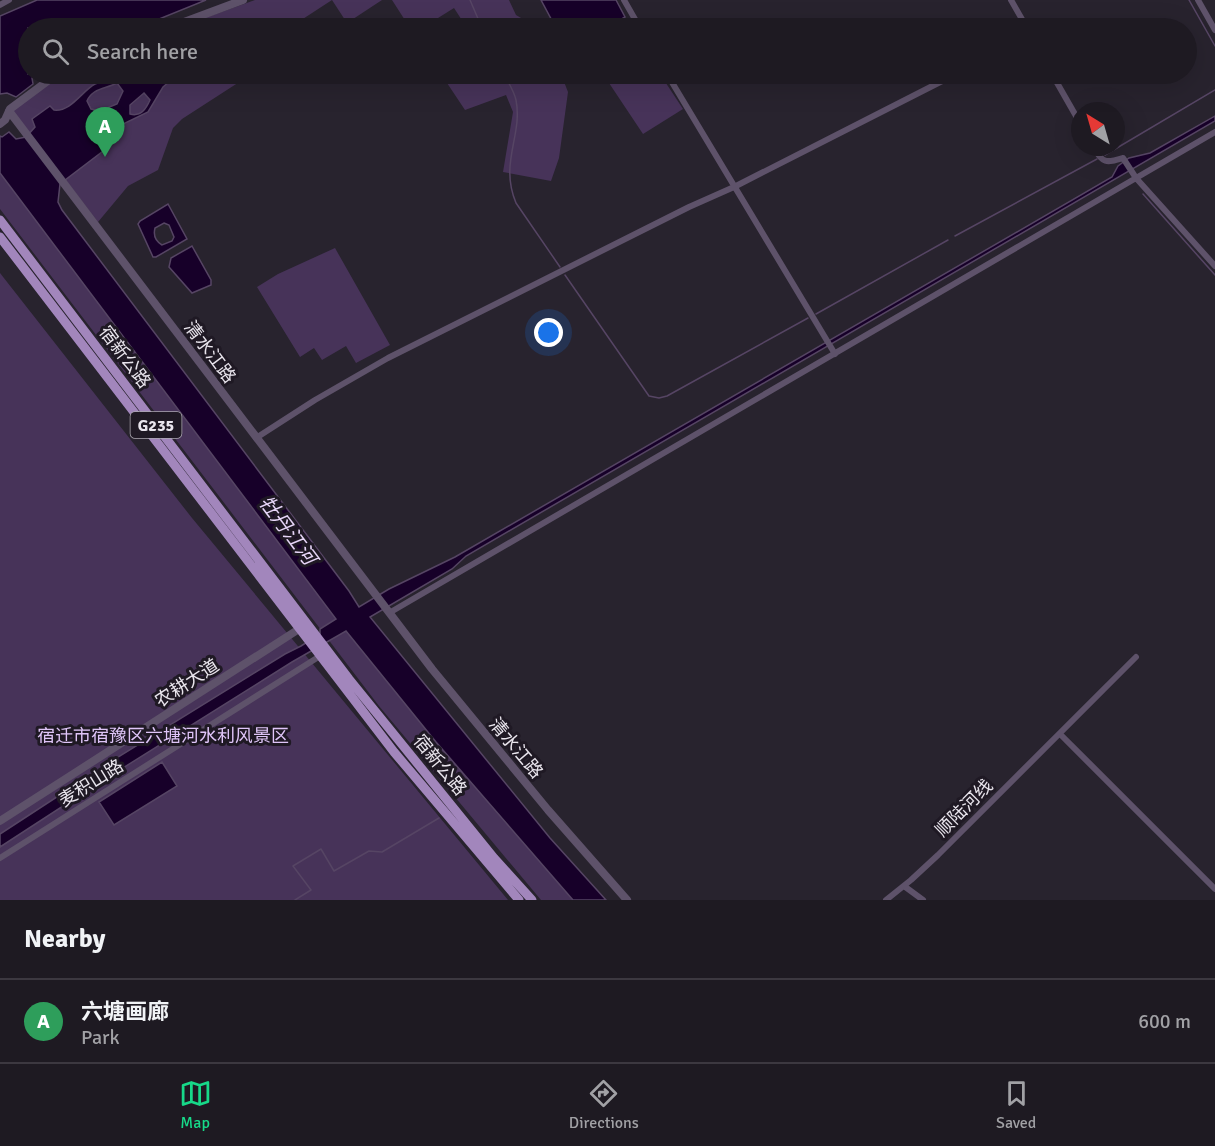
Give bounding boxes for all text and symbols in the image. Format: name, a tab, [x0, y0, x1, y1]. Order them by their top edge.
search box	[18, 18, 1197, 84]
icon: search	[39, 35, 72, 68]
text: Search here	[87, 38, 198, 65]
north arrow	[1071, 102, 1125, 156]
pin: A	[86, 108, 124, 157]
street label: 清水江路	[180, 317, 240, 387]
your location	[534, 318, 563, 347]
street label: 宿新公路	[95, 322, 155, 392]
road number: G235	[130, 412, 182, 438]
water label: 牡丹江河	[254, 491, 324, 573]
street label: 农耕大道	[151, 654, 223, 712]
street label: 清水江路	[484, 713, 548, 783]
park label: 宿迁市宿豫区六塘河水利风景区	[37, 725, 289, 747]
street label: 宿新公路	[409, 730, 471, 800]
street label: 麦积山路	[55, 755, 127, 811]
street label: 顺陆河线	[931, 775, 997, 841]
text: Nearby	[24, 923, 105, 955]
text: 六塘画廊	[81, 998, 169, 1025]
text: A	[37, 1009, 50, 1034]
text: 600 m	[1138, 1009, 1191, 1034]
text: Park	[81, 1025, 119, 1050]
tab: Map	[179, 1077, 212, 1133]
tab: Directions	[569, 1077, 639, 1133]
tab: Saved	[996, 1077, 1036, 1133]

